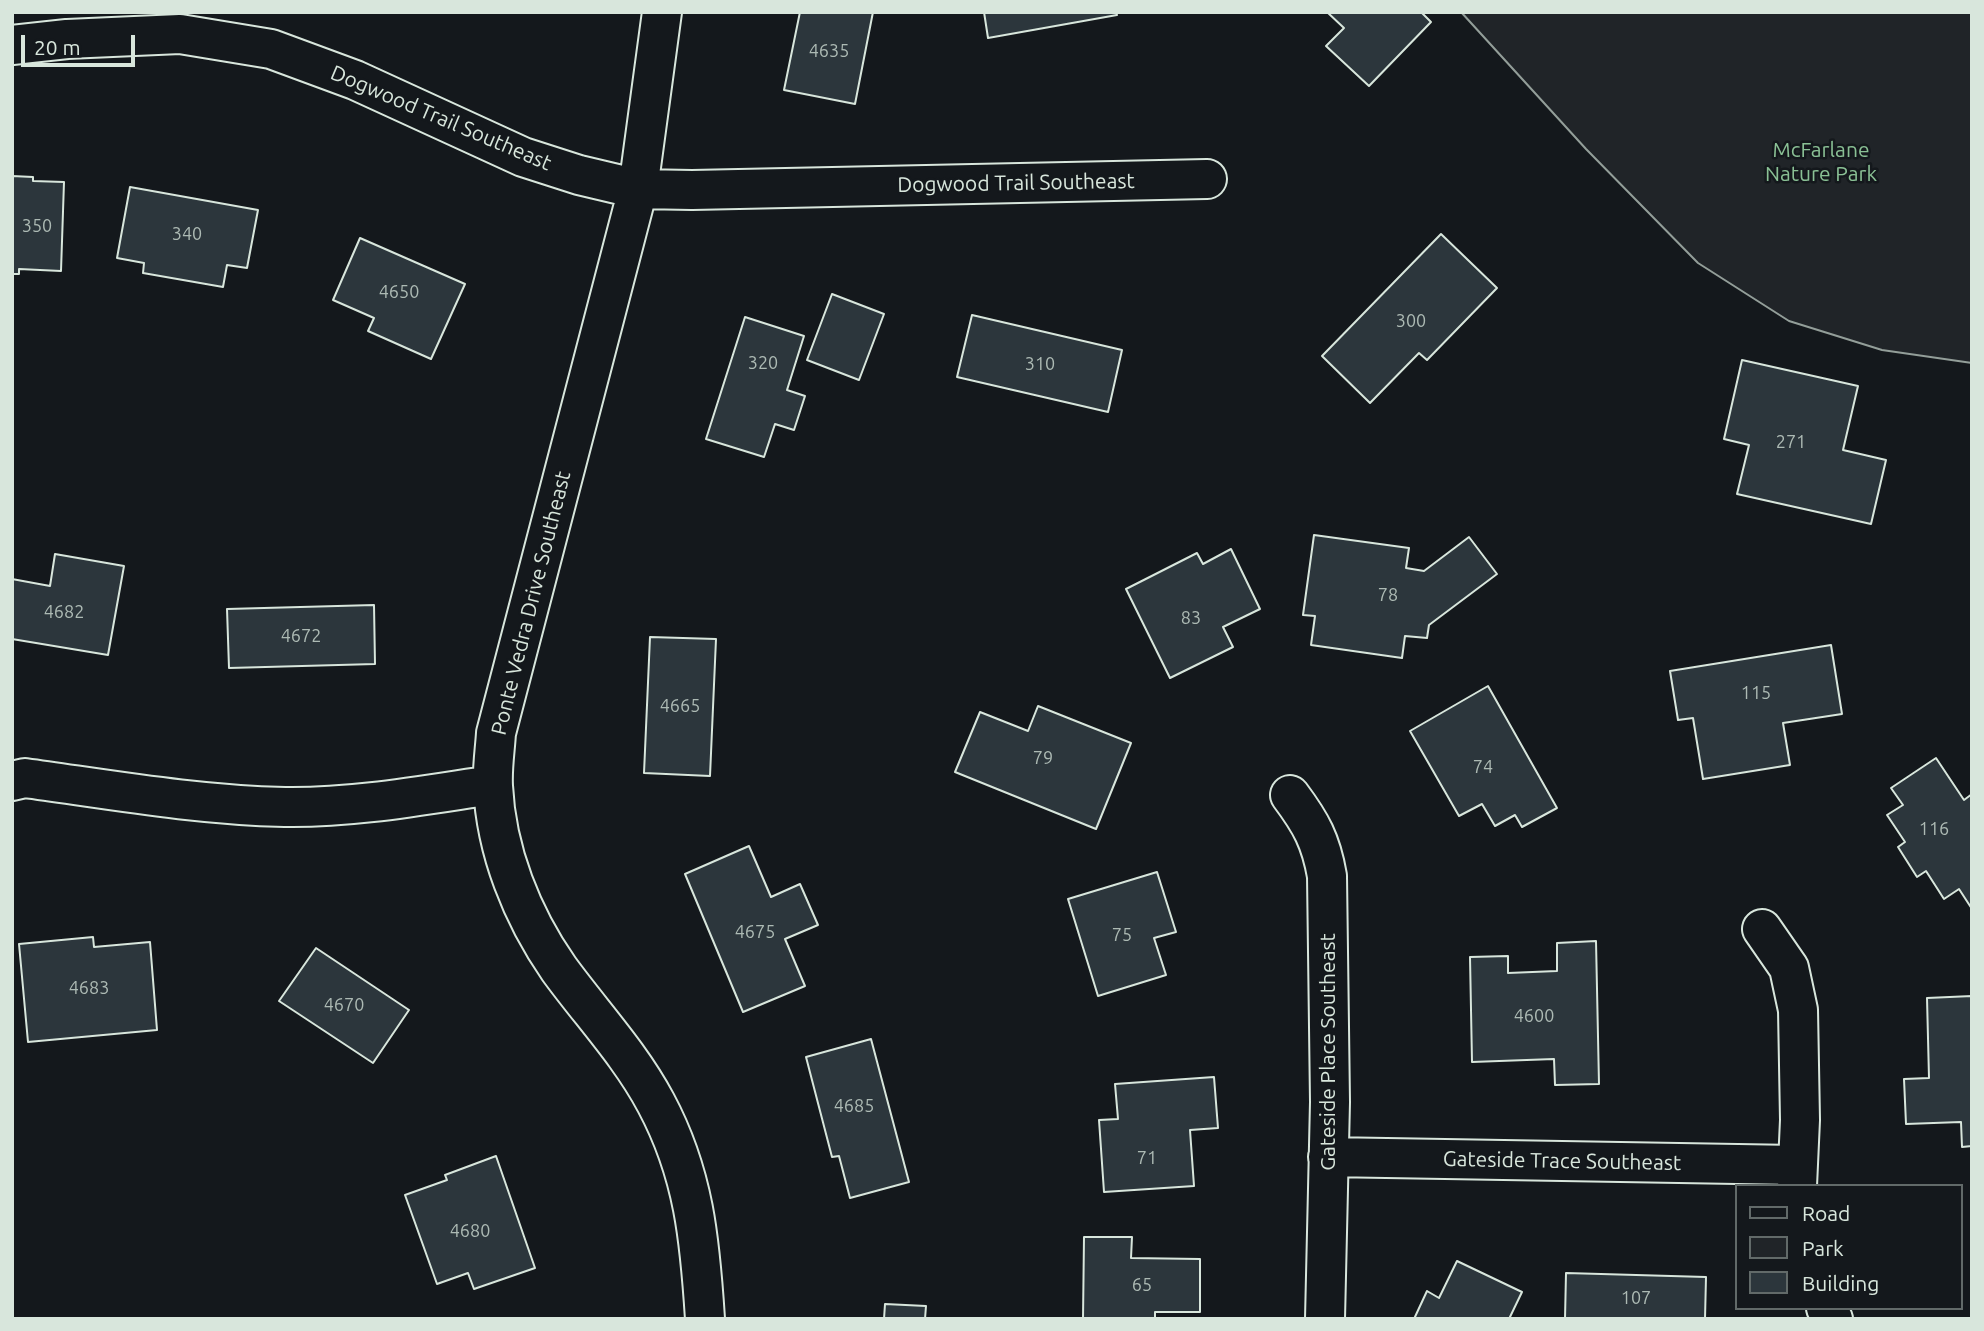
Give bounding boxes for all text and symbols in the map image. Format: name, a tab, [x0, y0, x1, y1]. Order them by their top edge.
scale bar	[24, 21, 138, 65]
text: 20 m	[34, 35, 81, 59]
house number: 4635	[809, 40, 849, 62]
street label: Dogwood Trail Southeast	[327, 60, 555, 176]
park label: McFarlane Nature Park	[1765, 137, 1877, 187]
street label: Dogwood Trail Southeast	[897, 168, 1135, 198]
house number: 350	[22, 215, 52, 237]
house number: 340	[172, 223, 202, 245]
house number: 4650	[379, 281, 419, 303]
house number: 300	[1396, 310, 1426, 332]
house number: 320	[748, 352, 778, 374]
house number: 310	[1025, 353, 1055, 375]
house number: 271	[1776, 431, 1806, 453]
street label: Ponte Vedra Drive Southeast	[486, 469, 576, 737]
house number: 78	[1378, 584, 1398, 606]
house number: 4682	[44, 601, 84, 623]
house number: 83	[1181, 607, 1201, 629]
house number: 4672	[281, 625, 321, 647]
house number: 115	[1741, 682, 1771, 704]
house number: 4665	[660, 695, 700, 717]
house number: 79	[1033, 747, 1053, 769]
house number: 74	[1473, 756, 1493, 778]
house number: 116	[1919, 818, 1949, 840]
house number: 4675	[735, 921, 775, 943]
house number: 75	[1112, 924, 1132, 946]
street label: Gateside Place Southeast	[1315, 933, 1341, 1171]
house number: 4683	[69, 977, 109, 999]
house number: 4670	[324, 994, 364, 1016]
house number: 4600	[1514, 1005, 1554, 1027]
house number: 4685	[834, 1095, 874, 1117]
street label: Gateside Trace Southeast	[1443, 1146, 1681, 1176]
house number: 71	[1137, 1147, 1157, 1169]
legend	[1736, 1184, 1963, 1310]
text: Road	[1802, 1201, 1850, 1225]
house number: 4680	[450, 1220, 490, 1242]
text: Park	[1802, 1236, 1844, 1260]
text: Building	[1802, 1271, 1879, 1295]
house number: 65	[1132, 1274, 1152, 1296]
house number: 107	[1621, 1287, 1651, 1309]

